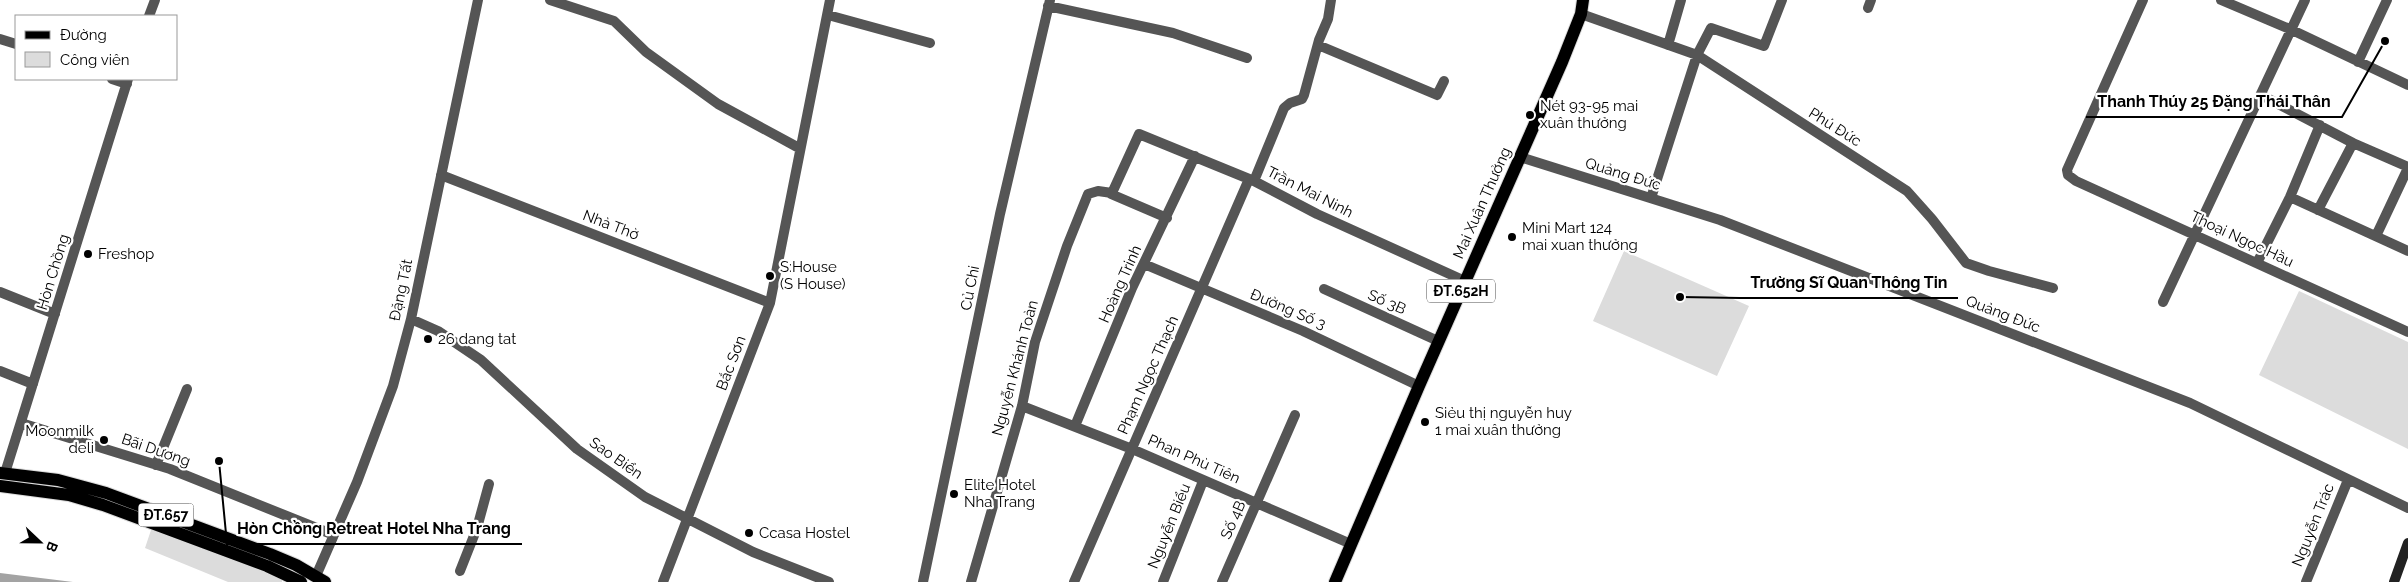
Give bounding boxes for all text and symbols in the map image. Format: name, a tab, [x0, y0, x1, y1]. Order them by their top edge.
legend	[15, 15, 178, 80]
text: Đường	[60, 26, 107, 44]
text: Công viên	[60, 51, 129, 69]
callout: Thanh Thúy 25 Đặng Thái Thân	[2086, 86, 2342, 117]
text: Thanh Thúy 25 Đặng Thái Thân	[2097, 92, 2331, 111]
place label: Nét 93-95 mai xuân thưởng	[1540, 97, 1638, 132]
street label: Phú Đức	[1805, 104, 1865, 150]
marker: Nét 93-95 mai xuân thưởng	[1524, 109, 1536, 121]
street label: Mai Xuân Thưởng	[1449, 144, 1515, 262]
street label: Quảng Đức	[1583, 154, 1663, 194]
street label: Trần Mai Ninh	[1264, 163, 1356, 221]
street label: Nhà Thờ	[580, 206, 642, 244]
street label: Thoại Ngọc Hầu	[2187, 207, 2297, 271]
place label: Mini Mart 124 mai xuan thưởng	[1522, 219, 1638, 254]
marker: Mini Mart 124 mai xuan thưởng	[1506, 231, 1518, 243]
street label: Hòn Chồng	[33, 232, 73, 312]
street label: Hoàng Trinh	[1095, 242, 1145, 326]
place label: Freshop	[98, 245, 154, 263]
marker: Freshop	[82, 248, 94, 260]
street label: Đặng Tất	[386, 257, 416, 323]
place label: S:House (S House)	[780, 258, 846, 293]
street label: Củ Chi	[957, 264, 983, 312]
callout: Trường Sĩ Quan Thông Tin	[1740, 267, 1958, 298]
marker: S:House (S House)	[764, 270, 776, 282]
text: Trường Sĩ Quan Thông Tin	[1751, 273, 1948, 292]
road number: ĐT.652H	[1427, 280, 1495, 302]
street label: Đường Số 3	[1247, 285, 1329, 333]
street label: Số 3B	[1365, 286, 1409, 318]
street label: Quảng Đức	[1963, 292, 2043, 336]
street label: Nguyễn Khánh Toàn	[988, 298, 1042, 438]
street label: Phạm Ngọc Thạch	[1114, 313, 1182, 437]
place label: 26 dang tat	[438, 330, 516, 348]
marker: 26 dang tat	[422, 333, 434, 345]
street label: Bắc Sơn	[712, 333, 750, 393]
place label: Siẻu thị nguyễn huy 1 mai xuân thưởng	[1435, 404, 1572, 439]
marker: Siẻu thị nguyễn huy 1 mai xuân thưởng	[1419, 416, 1431, 428]
place label: Moonmilk deli	[25, 422, 94, 457]
street label: Bãi Dương	[119, 430, 193, 470]
street label: Phan Phù Tiên	[1145, 431, 1243, 487]
street label: Sao Biển	[586, 433, 646, 483]
marker: Moonmilk deli	[98, 434, 110, 446]
place label: Elite Hotel Nha Trang	[964, 476, 1036, 511]
street label: Nguyễn Biểu	[1144, 481, 1194, 571]
street label: Nguyễn Trác	[2288, 481, 2338, 569]
marker: Elite Hotel Nha Trang	[948, 488, 960, 500]
street label: Số 4B	[1217, 498, 1249, 542]
road number: ĐT.657	[138, 504, 194, 526]
callout: Hòn Chồng Retreat Hotel Nha Trang	[227, 513, 522, 544]
north arrow	[15, 517, 65, 567]
text: Hòn Chồng Retreat Hotel Nha Trang	[237, 519, 511, 538]
place label: Ccasa Hostel	[759, 524, 851, 542]
marker: Ccasa Hostel	[743, 527, 755, 539]
text: B	[43, 539, 61, 555]

